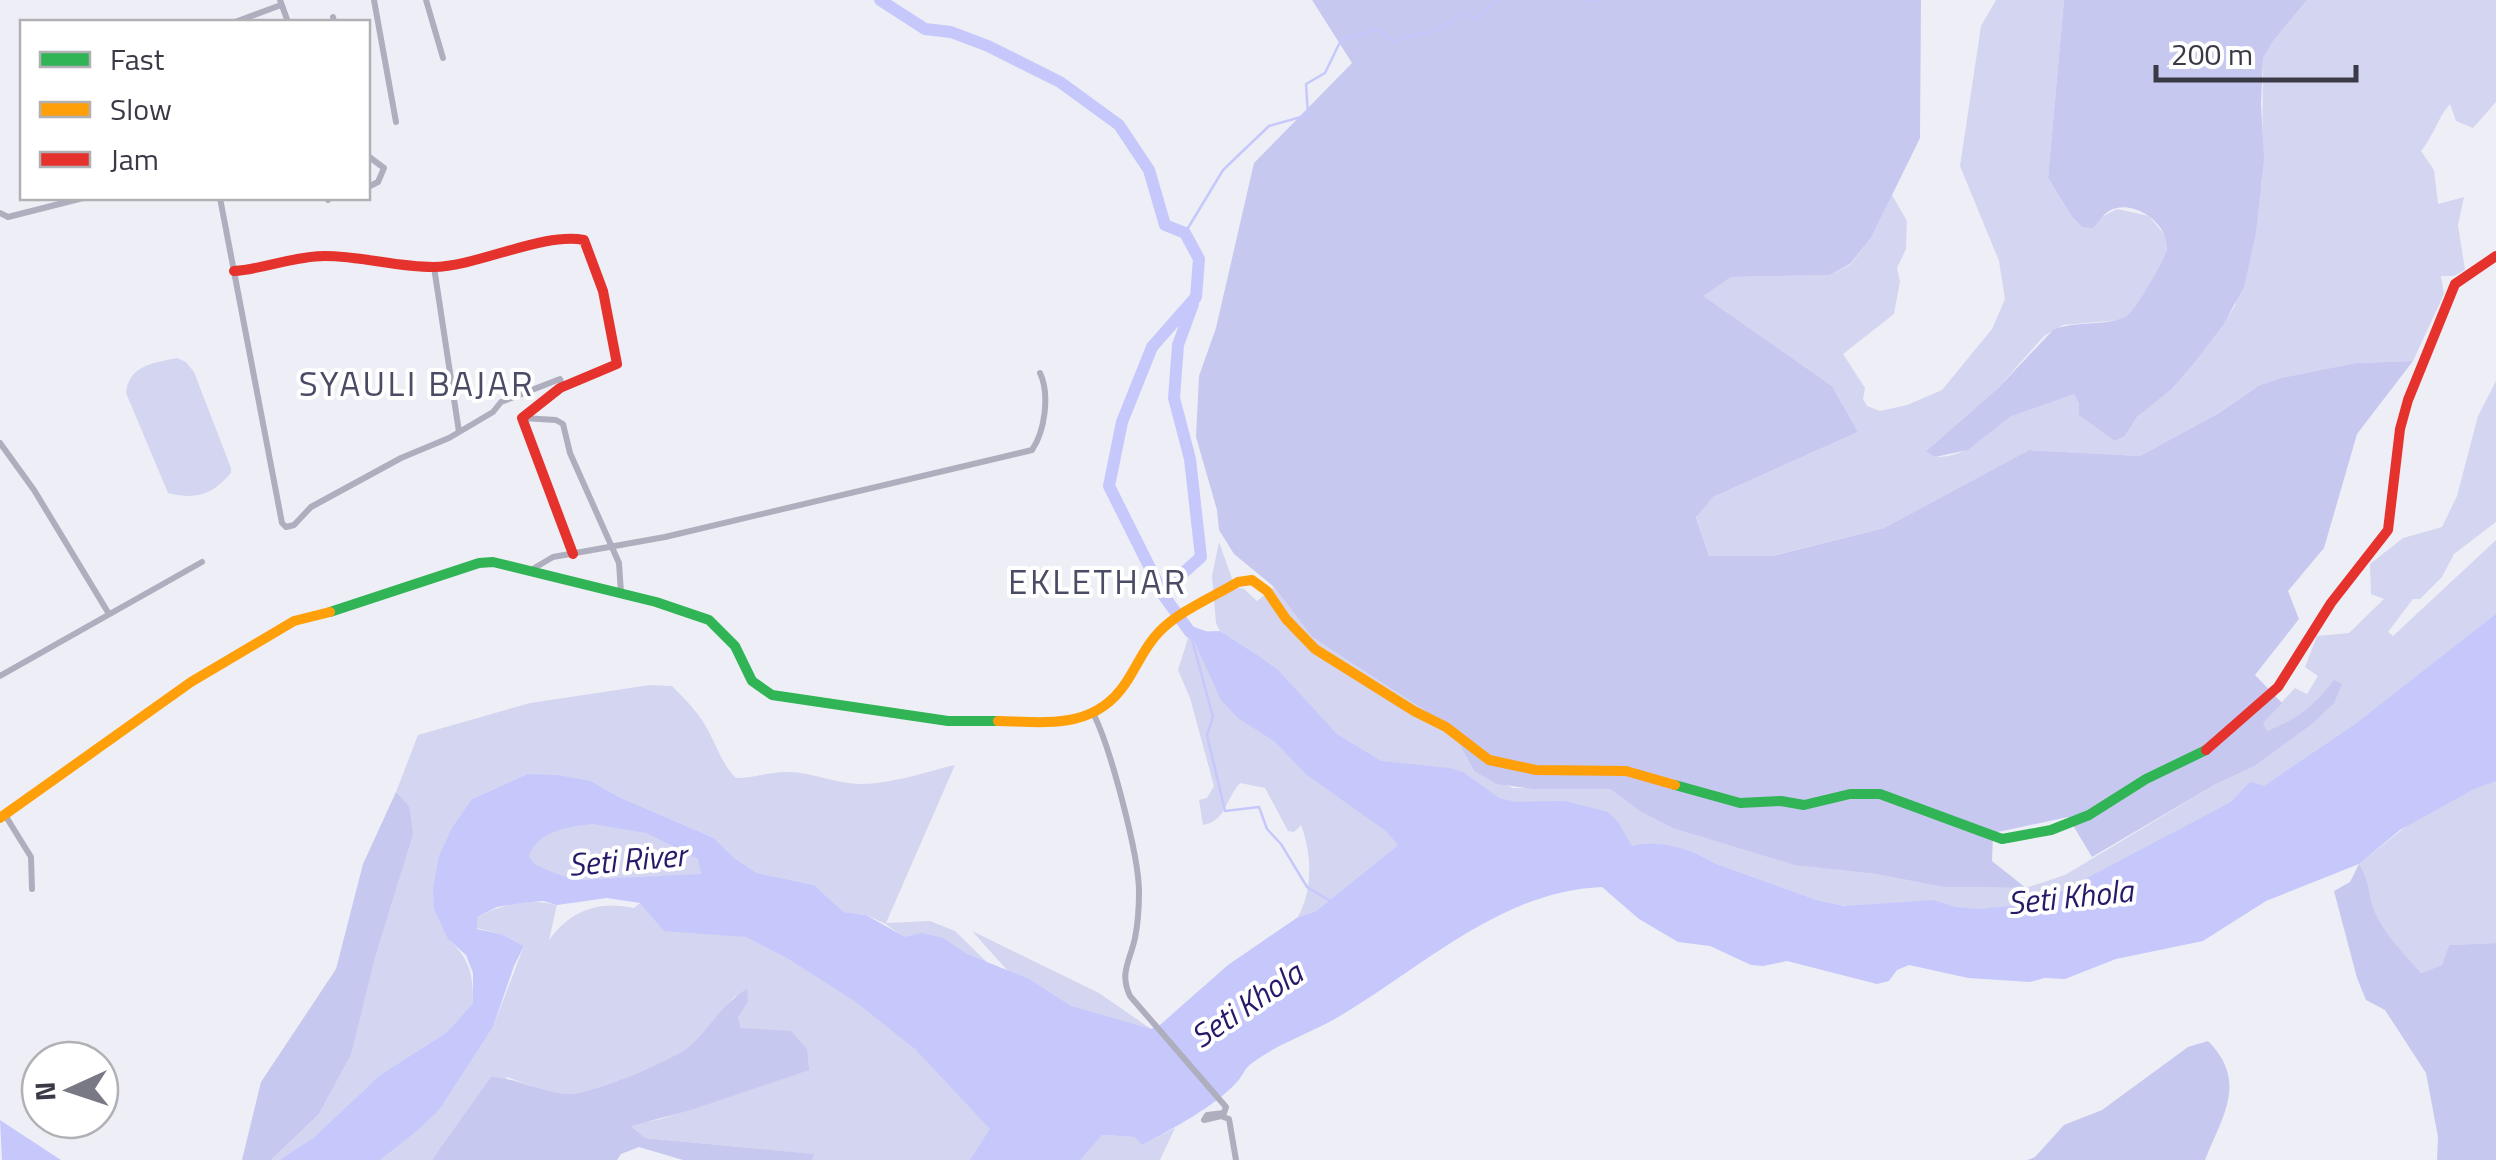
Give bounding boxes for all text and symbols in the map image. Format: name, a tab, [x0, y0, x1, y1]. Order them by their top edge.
legend	[20, 20, 370, 200]
scale bar	[2156, 20, 2356, 82]
text: 200 m	[2171, 31, 2253, 77]
text: Fast	[110, 36, 165, 82]
text: Slow	[110, 86, 172, 132]
text: Jam	[110, 136, 159, 182]
district label: SYAULI BAJAR	[299, 356, 535, 410]
district label: EKLETHAR	[1008, 554, 1188, 608]
water label: Seti River	[566, 830, 692, 888]
water label: Seti Khola	[2005, 865, 2137, 926]
water label: Seti Khola	[1180, 948, 1313, 1059]
north arrow	[20, 1040, 120, 1140]
text: N	[23, 1081, 67, 1102]

